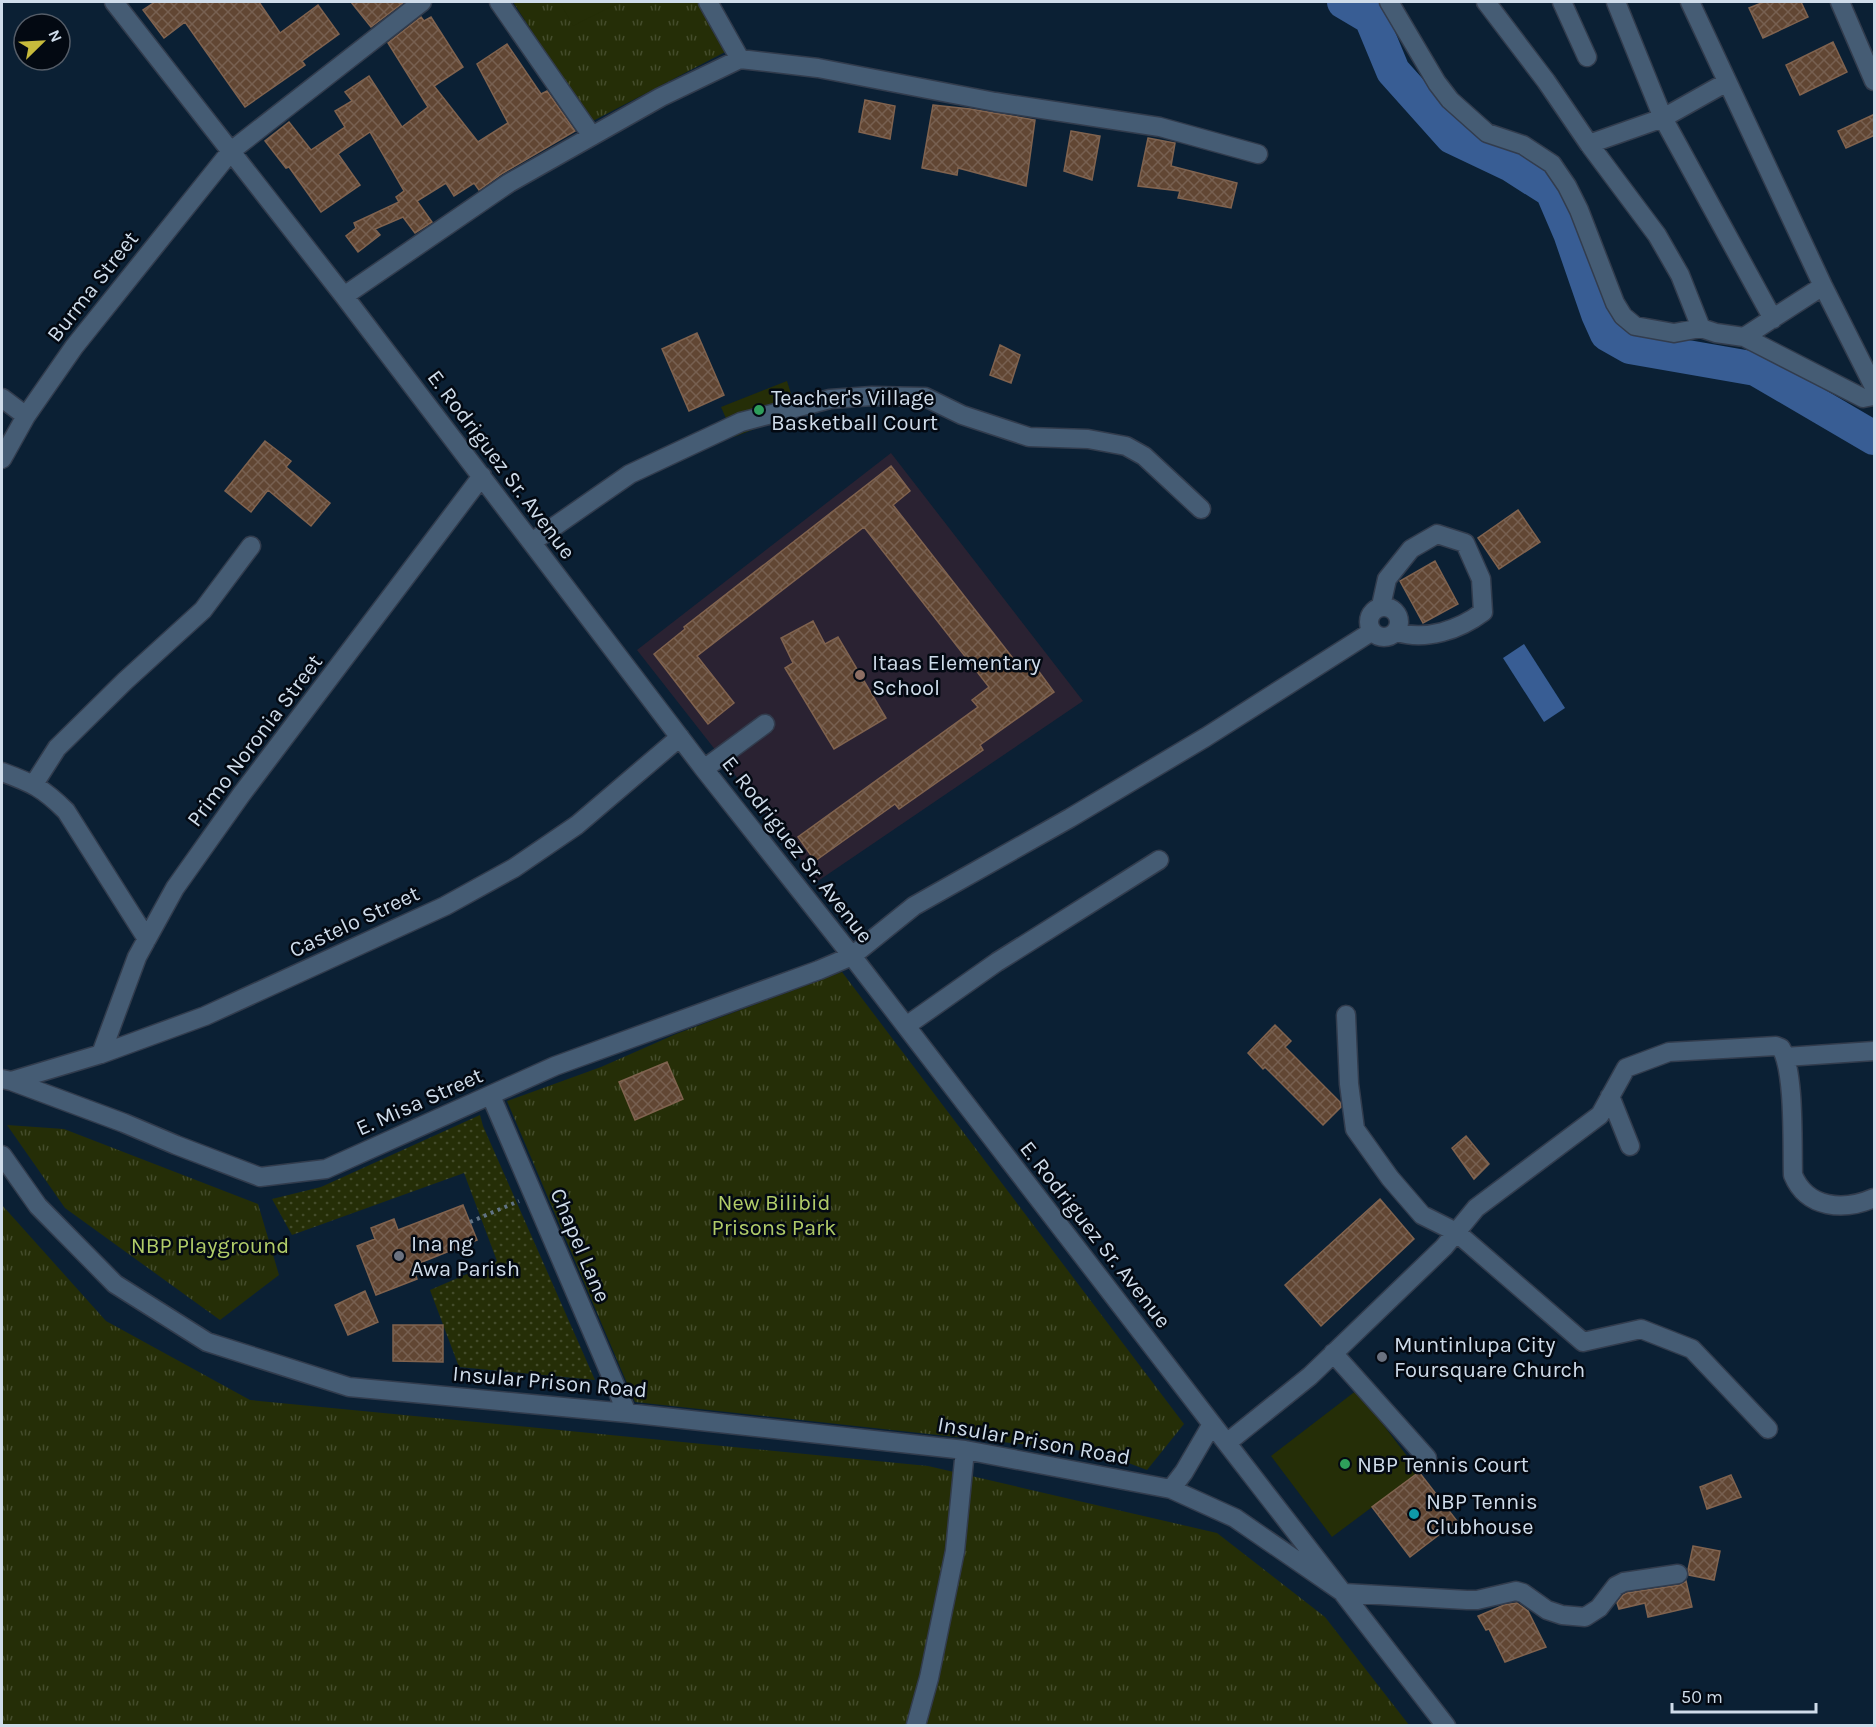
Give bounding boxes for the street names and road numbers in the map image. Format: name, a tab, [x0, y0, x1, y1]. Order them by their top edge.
street label: Burma Street	[42, 226, 144, 347]
street label: E. Rodriguez Sr. Avenue	[422, 365, 581, 564]
street label: Primo Noronia Street	[181, 649, 328, 832]
street label: E. Rodriguez Sr. Avenue	[716, 751, 878, 948]
street label: Castelo Street	[285, 880, 424, 963]
street label: E. Misa Street	[352, 1062, 487, 1141]
street label: E. Rodriguez Sr. Avenue	[1014, 1136, 1176, 1333]
street label: Chapel Lane	[544, 1184, 616, 1306]
street label: Insular Prison Road	[452, 1361, 648, 1403]
street label: Insular Prison Road	[935, 1411, 1132, 1471]

